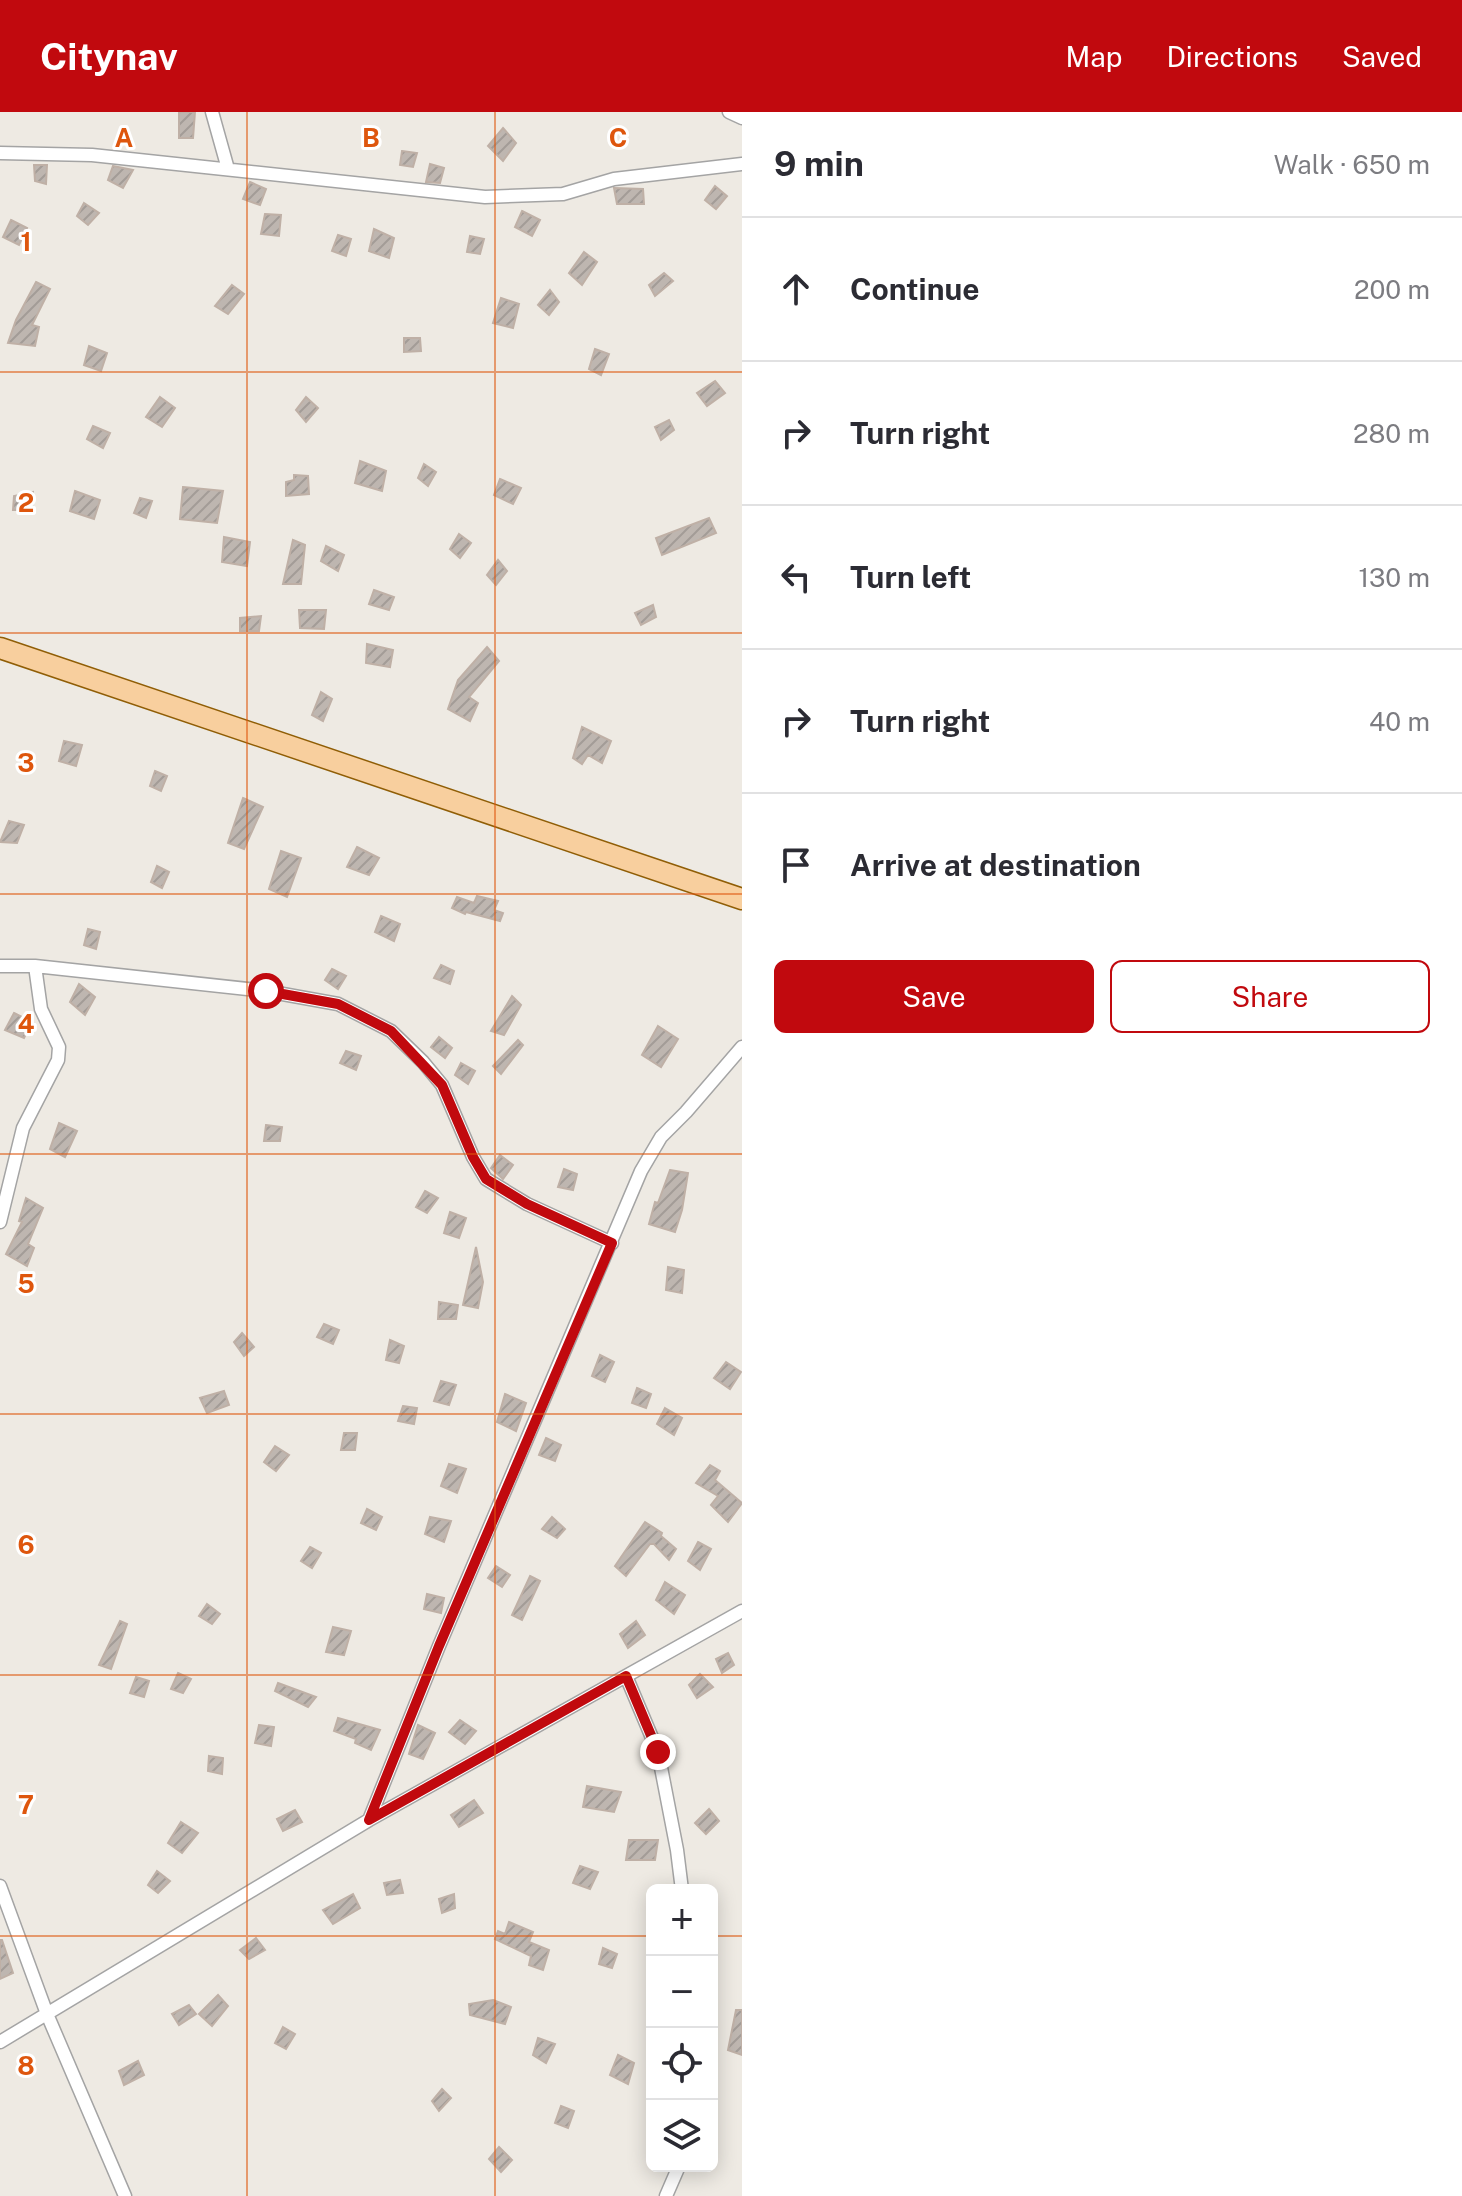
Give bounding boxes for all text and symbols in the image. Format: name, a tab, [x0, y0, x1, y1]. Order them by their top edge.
text: Citynav	[40, 34, 178, 79]
text: Map	[1066, 40, 1122, 73]
text: Directions	[1166, 40, 1298, 73]
text: Saved	[1342, 40, 1422, 73]
text: A	[115, 122, 134, 153]
text: B	[362, 122, 380, 153]
text: C	[609, 122, 627, 153]
text: 9 min	[774, 144, 864, 184]
text: Walk · 650 m	[1274, 149, 1430, 180]
text: 1	[20, 226, 32, 257]
icon: ahead	[774, 267, 818, 311]
text: Continue	[850, 271, 980, 307]
text: 200 m	[1354, 274, 1430, 305]
icon: right	[774, 411, 818, 455]
text: Turn right	[850, 415, 990, 451]
text: 280 m	[1353, 418, 1430, 449]
text: 2	[18, 487, 34, 518]
icon: left	[774, 555, 818, 599]
text: Turn left	[850, 559, 971, 595]
text: 130 m	[1358, 562, 1430, 593]
icon: right	[774, 699, 818, 743]
text: Turn right	[850, 703, 990, 739]
text: 40 m	[1369, 706, 1430, 737]
text: 3	[17, 747, 35, 778]
icon: arrive	[774, 843, 818, 887]
text: Arrive at destination	[850, 847, 1141, 883]
button: Save	[774, 960, 1094, 1033]
button: Share	[1110, 960, 1430, 1033]
route start	[248, 973, 284, 1009]
text: 4	[17, 1008, 35, 1039]
text: 5	[17, 1268, 35, 1299]
text: 6	[17, 1529, 35, 1560]
route end	[640, 1734, 676, 1770]
text: 7	[18, 1789, 34, 1820]
map controls	[646, 1884, 718, 2172]
button: +	[646, 1884, 718, 1956]
button: −	[646, 1956, 718, 2028]
button: locate	[646, 2028, 718, 2100]
text: 8	[17, 2050, 35, 2081]
button: layers	[646, 2100, 718, 2172]

